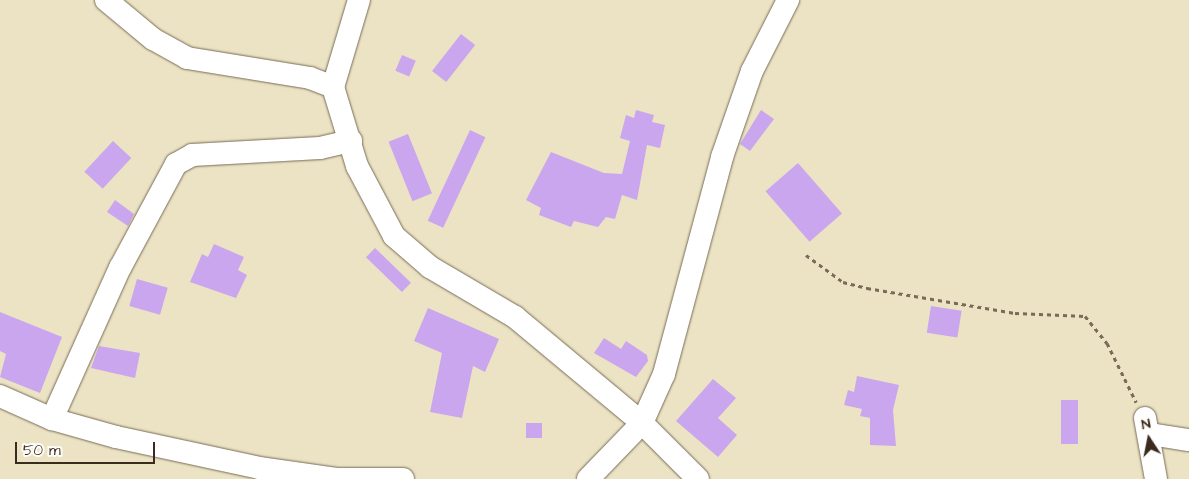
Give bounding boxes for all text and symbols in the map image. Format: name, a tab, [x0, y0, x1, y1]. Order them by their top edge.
north arrow	[1124, 414, 1174, 464]
text: N	[1140, 414, 1152, 435]
scale bar	[18, 432, 158, 464]
text: 50 m	[23, 440, 61, 461]

